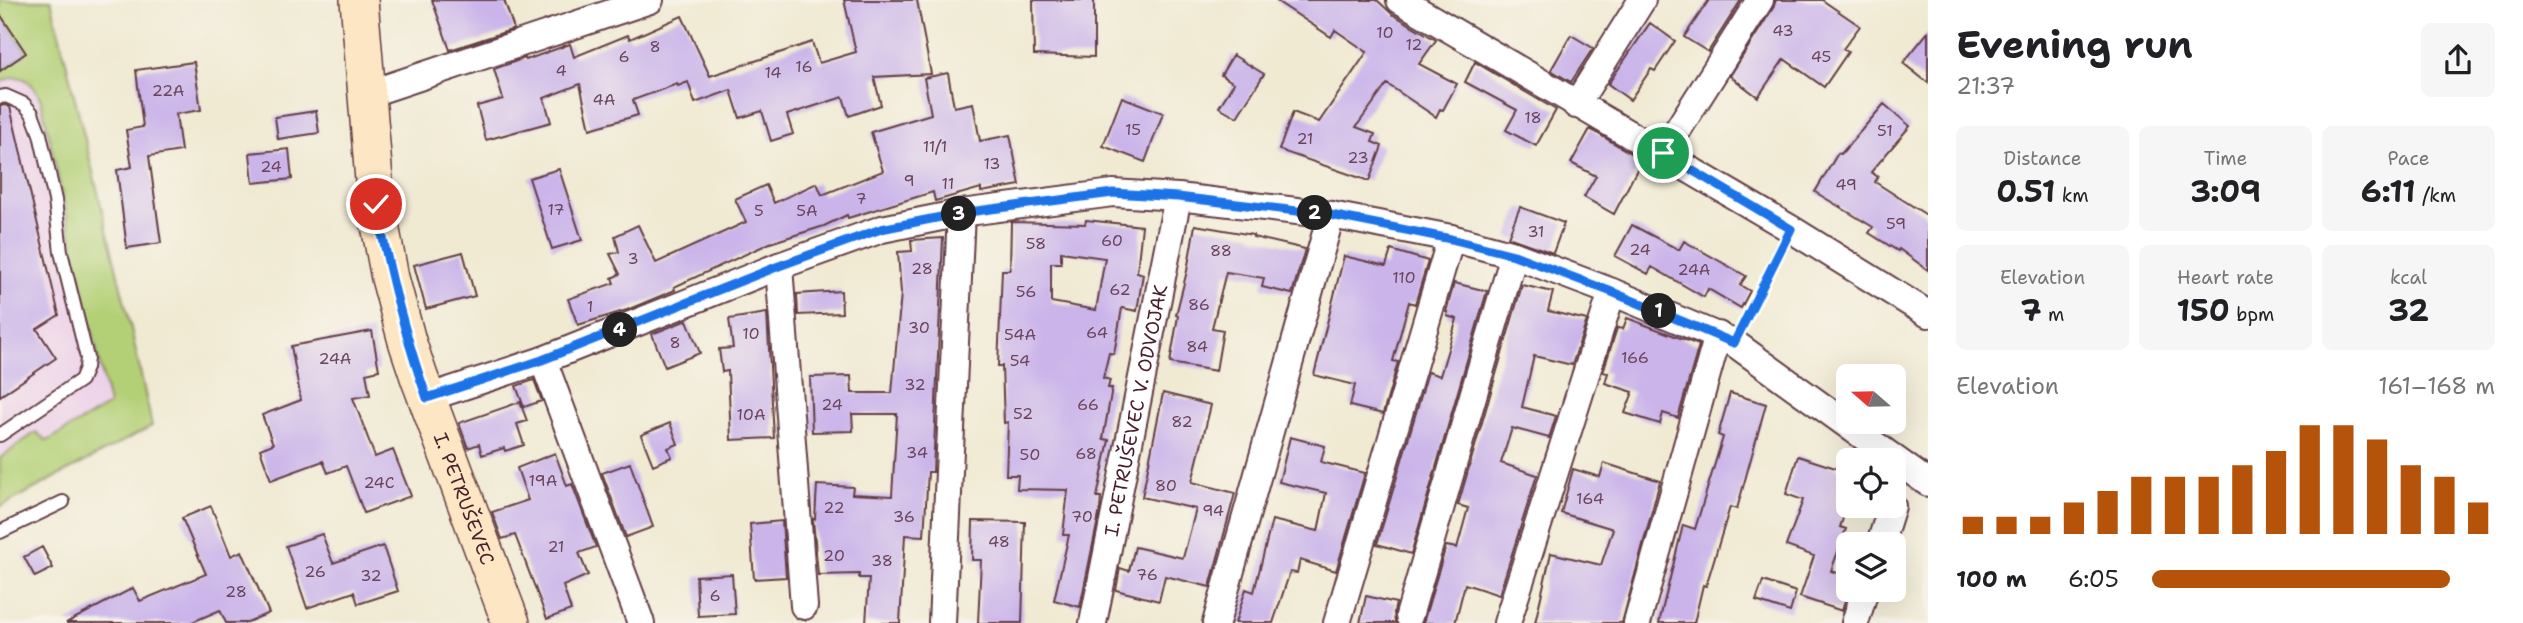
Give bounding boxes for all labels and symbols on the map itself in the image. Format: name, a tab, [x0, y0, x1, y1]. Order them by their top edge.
house number: 43	[1772, 20, 1794, 41]
house number: 10	[1376, 22, 1394, 43]
house number: 12	[1405, 34, 1423, 55]
house number: 8	[649, 36, 661, 57]
house number: 6	[618, 46, 630, 67]
house number: 45	[1811, 46, 1831, 67]
house number: 16	[795, 56, 813, 77]
house number: 4	[555, 60, 567, 81]
house number: 14	[764, 62, 782, 83]
house number: 22A	[152, 80, 184, 101]
house number: 4A	[593, 89, 615, 110]
house number: 18	[1524, 107, 1542, 128]
house number: 15	[1125, 119, 1141, 140]
house number: 51	[1877, 120, 1893, 141]
pin	[1633, 123, 1693, 183]
house number: 21	[1296, 128, 1314, 149]
house number: 11/1	[923, 136, 947, 157]
house number: 23	[1347, 147, 1369, 168]
house number: 13	[983, 153, 1001, 174]
house number: 24	[260, 156, 282, 177]
house number: 9	[903, 170, 915, 191]
house number: 11	[942, 173, 954, 194]
pin	[346, 174, 406, 234]
house number: 49	[1835, 174, 1857, 195]
house number: 7	[855, 188, 867, 209]
pin: 3	[942, 196, 976, 232]
pin: 2	[1298, 196, 1332, 230]
house number: 17	[547, 199, 565, 220]
house number: 5	[754, 200, 764, 221]
house number: 5A	[796, 200, 818, 221]
house number: 59	[1886, 213, 1906, 234]
house number: 31	[1527, 221, 1545, 242]
house number: 60	[1101, 230, 1123, 251]
house number: 58	[1026, 233, 1046, 254]
house number: 24	[1629, 239, 1651, 260]
house number: 88	[1210, 240, 1232, 261]
house number: 3	[627, 248, 639, 269]
house number: 28	[911, 258, 933, 279]
house number: 24A	[1678, 259, 1711, 280]
house number: 110	[1392, 267, 1416, 288]
house number: 62	[1109, 279, 1131, 300]
house number: 56	[1016, 281, 1036, 302]
street label: I. PETRUŠEVEC V. ODVOJAK	[1098, 282, 1173, 538]
house number: 86	[1188, 294, 1210, 315]
pin: 1	[1642, 294, 1676, 328]
house number: 1	[587, 296, 593, 317]
pin: 4	[602, 312, 638, 348]
house number: 30	[908, 317, 930, 338]
house number: 64	[1086, 322, 1108, 343]
house number: 10	[742, 323, 760, 344]
house number: 54A	[1004, 324, 1036, 345]
house number: 8	[669, 332, 681, 353]
house number: 84	[1186, 336, 1208, 357]
house number: 166	[1621, 347, 1649, 368]
house number: 24A	[319, 348, 352, 369]
house number: 54	[1010, 350, 1030, 371]
north arrow	[1836, 364, 1906, 434]
house number: 32	[904, 374, 926, 395]
house number: 24	[821, 394, 843, 415]
house number: 66	[1077, 394, 1099, 415]
house number: 52	[1013, 403, 1033, 424]
house number: 10A	[736, 404, 766, 425]
house number: 82	[1171, 411, 1193, 432]
street label: I. PETRUŠEVEC	[428, 429, 500, 568]
house number: 34	[906, 442, 928, 463]
house number: 68	[1075, 443, 1097, 464]
house number: 50	[1020, 444, 1040, 465]
house number: 19A	[529, 470, 557, 491]
house number: 24C	[363, 472, 395, 493]
house number: 80	[1155, 475, 1177, 496]
house number: 164	[1576, 488, 1604, 509]
house number: 22	[823, 497, 845, 518]
house number: 94	[1202, 500, 1224, 521]
house number: 36	[893, 506, 915, 527]
house number: 70	[1071, 506, 1093, 527]
house number: 48	[988, 531, 1010, 552]
house number: 21	[547, 536, 565, 557]
house number: 20	[823, 545, 845, 566]
house number: 38	[871, 550, 893, 571]
house number: 26	[304, 561, 326, 582]
house number: 76	[1136, 564, 1158, 585]
house number: 32	[360, 565, 382, 586]
house number: 28	[225, 581, 247, 602]
house number: 6	[709, 585, 721, 606]

